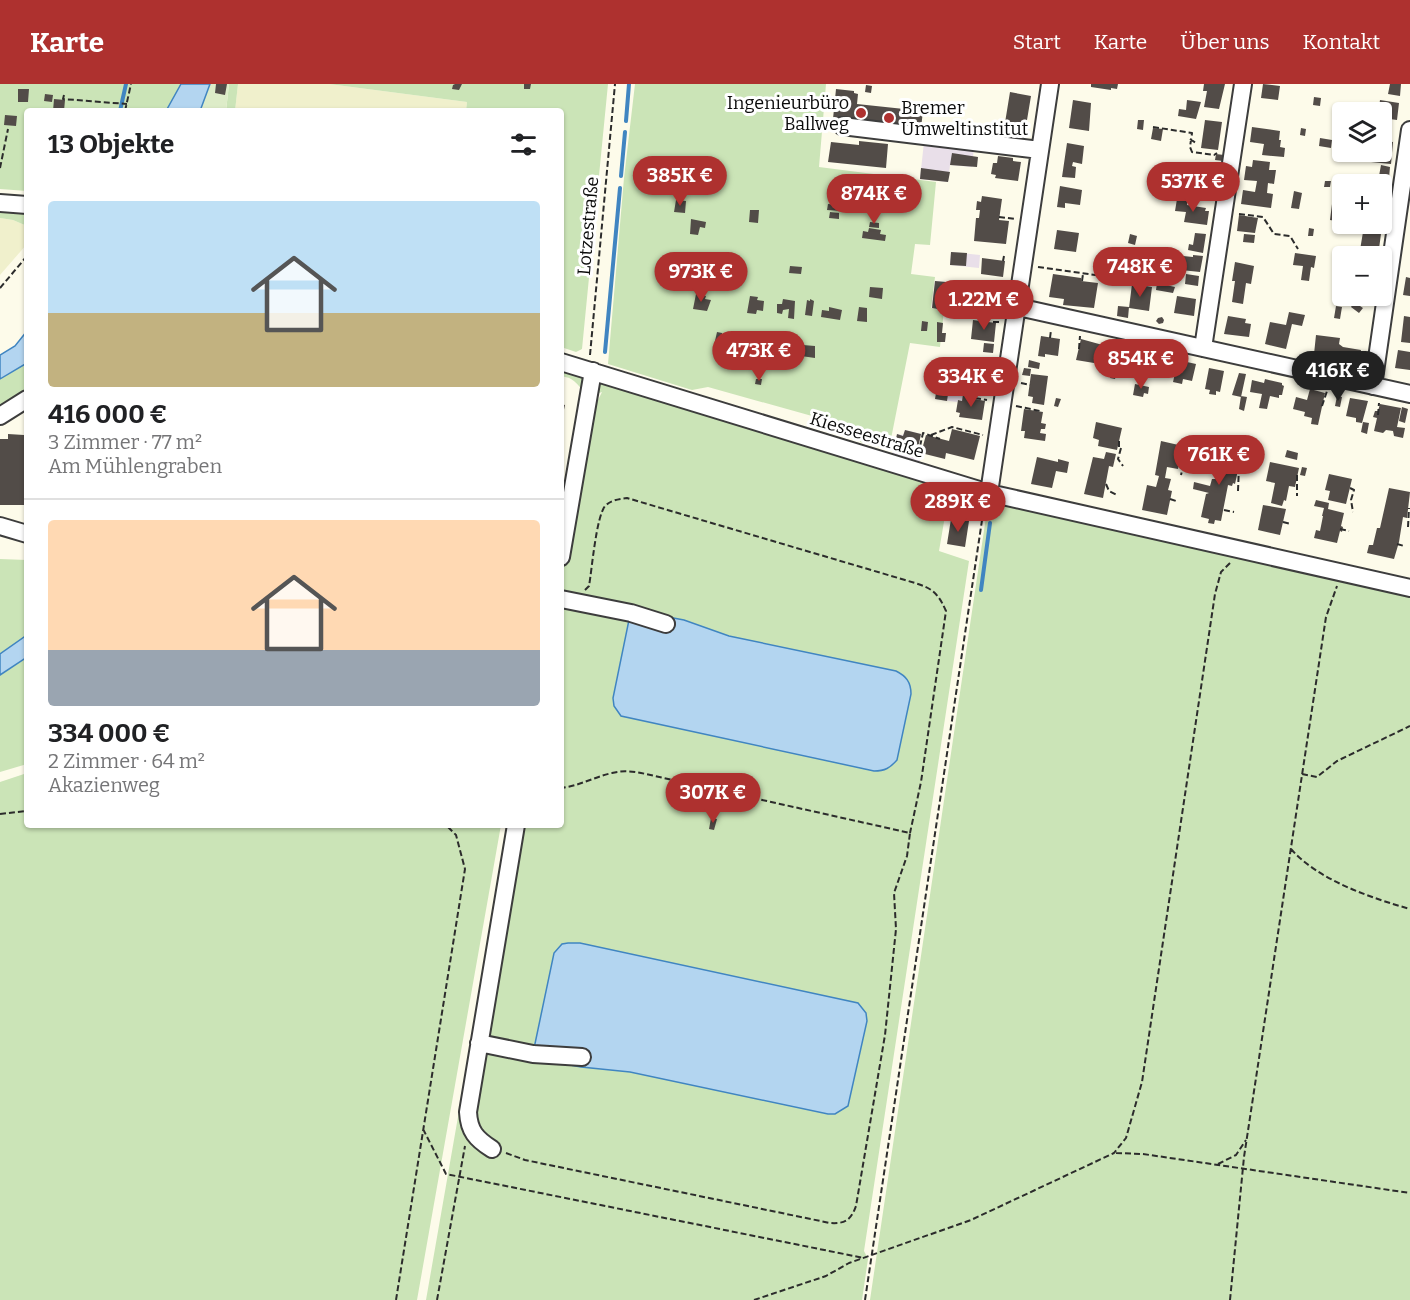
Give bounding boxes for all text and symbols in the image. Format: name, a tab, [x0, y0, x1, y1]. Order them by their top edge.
text: Karte	[30, 26, 104, 59]
text: Start	[1013, 29, 1061, 55]
text: Karte	[1094, 29, 1147, 55]
text: Über uns	[1180, 29, 1270, 55]
text: Kontakt	[1303, 29, 1380, 55]
place label: Ingenieurbüro Ballweg	[727, 92, 849, 135]
place label: Bremer Umweltinstitut	[901, 97, 1029, 140]
map controls	[1332, 102, 1392, 306]
button: layers	[1332, 102, 1392, 162]
marker: Ingenieurbüro Ballweg	[854, 106, 868, 120]
marker: Bremer Umweltinstitut	[882, 111, 896, 125]
icon: filters	[507, 128, 540, 161]
text: 13 Objekte	[48, 129, 174, 160]
pin: 385K €	[631, 156, 729, 207]
pin: 537K €	[1144, 162, 1242, 213]
text: 385K €	[647, 163, 713, 187]
text: 537K €	[1161, 169, 1225, 193]
pin: 874K €	[825, 174, 923, 225]
button: +	[1332, 174, 1392, 234]
street label: Lotzestraße	[573, 176, 603, 276]
text: 874K €	[841, 181, 907, 205]
icon: home	[240, 240, 348, 348]
button: −	[1332, 246, 1392, 306]
pin: 748K €	[1091, 247, 1189, 298]
pin: 973K €	[652, 252, 750, 303]
text: 748K €	[1107, 254, 1173, 278]
text: 973K €	[669, 259, 733, 283]
pin: 1.22M €	[929, 280, 1039, 331]
text: 1.22M €	[949, 287, 1019, 311]
pin: 473K €	[710, 331, 808, 382]
text: 473K €	[726, 338, 792, 362]
pin: 854K €	[1092, 339, 1190, 390]
text: 854K €	[1107, 346, 1175, 370]
pin: 416K €	[1289, 351, 1387, 402]
pin: 334K €	[922, 357, 1020, 408]
text: 416K €	[1306, 358, 1370, 382]
text: 334K €	[938, 364, 1004, 388]
text: 416 000 €	[48, 399, 167, 430]
street label: Kiesseestraße	[807, 407, 927, 463]
text: 3 Zimmer · 77 m²	[48, 430, 202, 454]
pin: 761K €	[1170, 435, 1268, 486]
text: 761K €	[1188, 442, 1250, 466]
text: Am Mühlengraben	[48, 454, 222, 478]
pin: 289K €	[909, 482, 1007, 533]
text: 289K €	[925, 489, 991, 513]
icon: home	[240, 559, 348, 667]
text: 334 000 €	[48, 718, 170, 749]
text: 2 Zimmer · 64 m²	[48, 749, 205, 773]
text: Akazienweg	[48, 773, 160, 797]
pin: 307K €	[664, 773, 762, 824]
text: 307K €	[680, 780, 746, 804]

